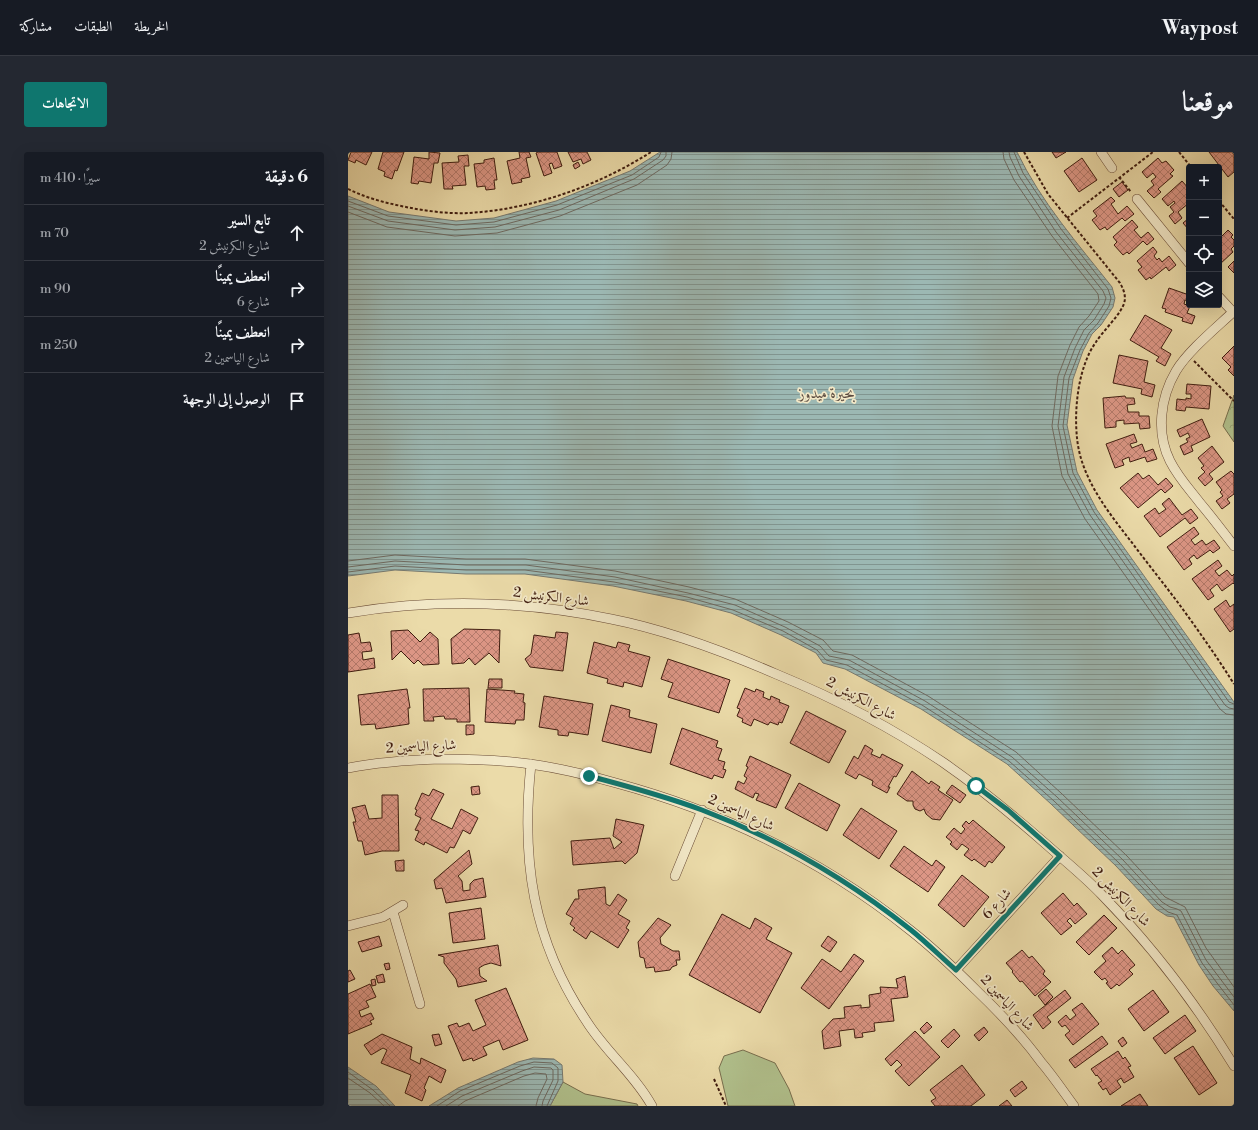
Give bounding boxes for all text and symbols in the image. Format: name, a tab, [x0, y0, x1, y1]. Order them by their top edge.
text: Waypost	[1162, 16, 1238, 40]
text: مشاركة	[20, 18, 52, 36]
text: الطبقات	[74, 18, 112, 36]
text: الخريطة	[134, 18, 168, 36]
button: الاتجاهات	[24, 82, 107, 127]
text: موقعنا	[1182, 85, 1234, 120]
map controls	[1186, 164, 1222, 308]
button: +	[1186, 164, 1222, 200]
text: 6 دقيقة	[265, 166, 308, 188]
text: سيرًا · 410 m	[40, 170, 100, 186]
button: −	[1186, 200, 1222, 236]
text: تابع السير	[228, 211, 270, 230]
icon: ahead	[286, 222, 308, 244]
text: 70 m	[40, 225, 69, 241]
button: locate	[1186, 236, 1222, 272]
text: شارع الكرنيش 2	[199, 238, 270, 254]
text: انعطف يمينًا	[215, 267, 270, 286]
button: layers	[1186, 272, 1222, 308]
icon: right	[286, 278, 308, 300]
text: 90 m	[40, 281, 71, 297]
text: شارع 6	[237, 294, 270, 310]
text: انعطف يمينًا	[215, 323, 270, 342]
icon: right	[286, 334, 308, 356]
text: 250 m	[40, 337, 77, 353]
text: شارع الياسمين 2	[204, 350, 270, 366]
water label: بحيرة ميدوز	[798, 384, 855, 403]
text: الوصول إلى الوجهة	[183, 390, 270, 409]
icon: arrive	[286, 390, 308, 412]
street label: شارع الكرنيش 2	[512, 583, 590, 613]
street label: شارع الكرنيش 2	[822, 673, 899, 727]
street label: شارع الياسمين 2	[385, 736, 457, 760]
route end	[580, 767, 598, 785]
route start	[967, 777, 985, 795]
street label: شارع الياسمين 2	[704, 790, 777, 837]
street label: شارع الكرنيش 2	[1087, 863, 1154, 932]
street label: شارع 6	[978, 885, 1017, 925]
street label: شارع الياسمين 2	[975, 971, 1038, 1036]

